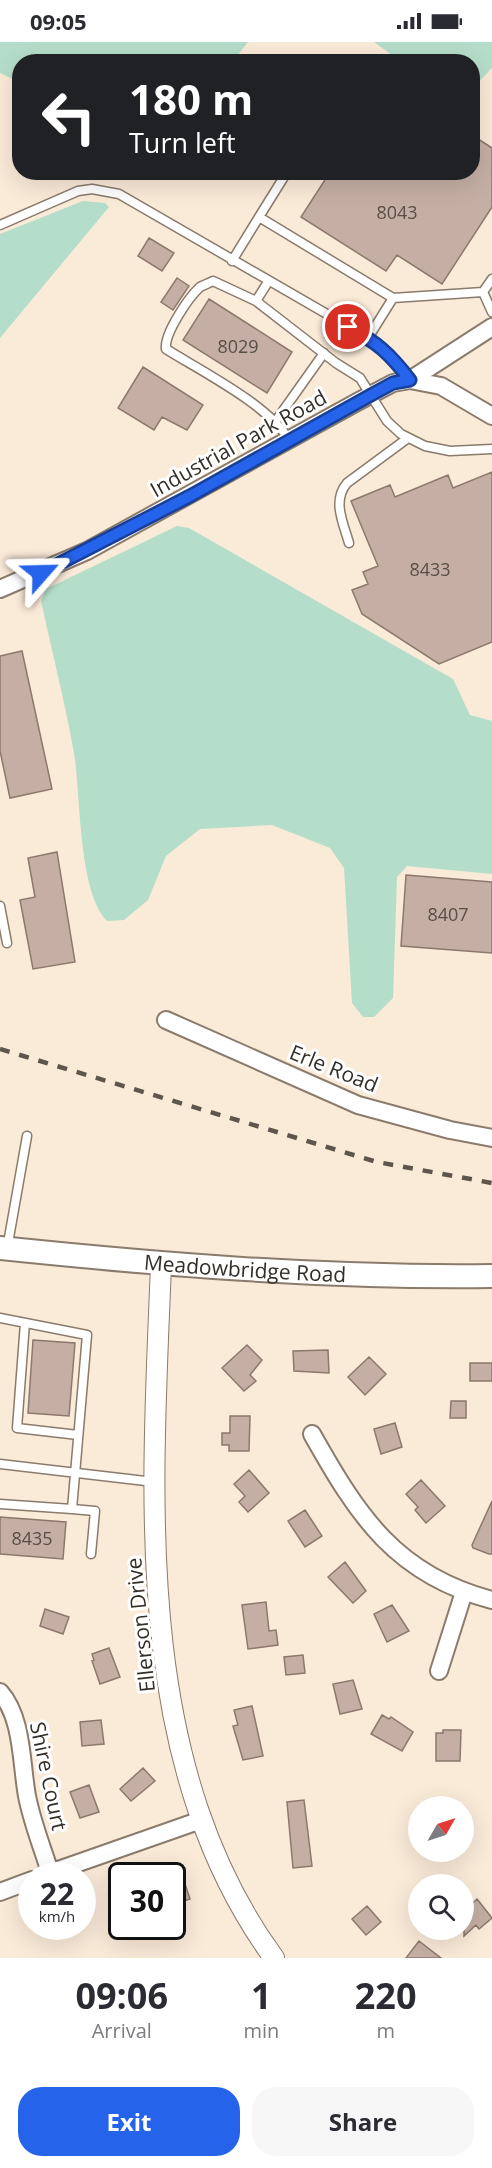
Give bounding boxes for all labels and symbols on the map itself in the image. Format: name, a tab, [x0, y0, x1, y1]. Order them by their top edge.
house number: 8043	[376, 200, 418, 224]
pin	[322, 301, 373, 352]
house number: 8029	[217, 334, 259, 358]
street label: Industrial Park Road	[145, 383, 331, 503]
position arrow	[9, 541, 73, 605]
house number: 8433	[409, 557, 451, 581]
house number: 8407	[427, 902, 469, 926]
street label: Erle Road	[286, 1038, 382, 1098]
street label: Meadowbridge Road	[143, 1248, 347, 1288]
house number: 8435	[11, 1526, 53, 1550]
street label: Ellerson Drive	[119, 1556, 161, 1694]
street label: Shire Court	[24, 1719, 74, 1833]
north arrow	[408, 1796, 474, 1862]
speed limit sign: 30	[108, 1862, 186, 1940]

